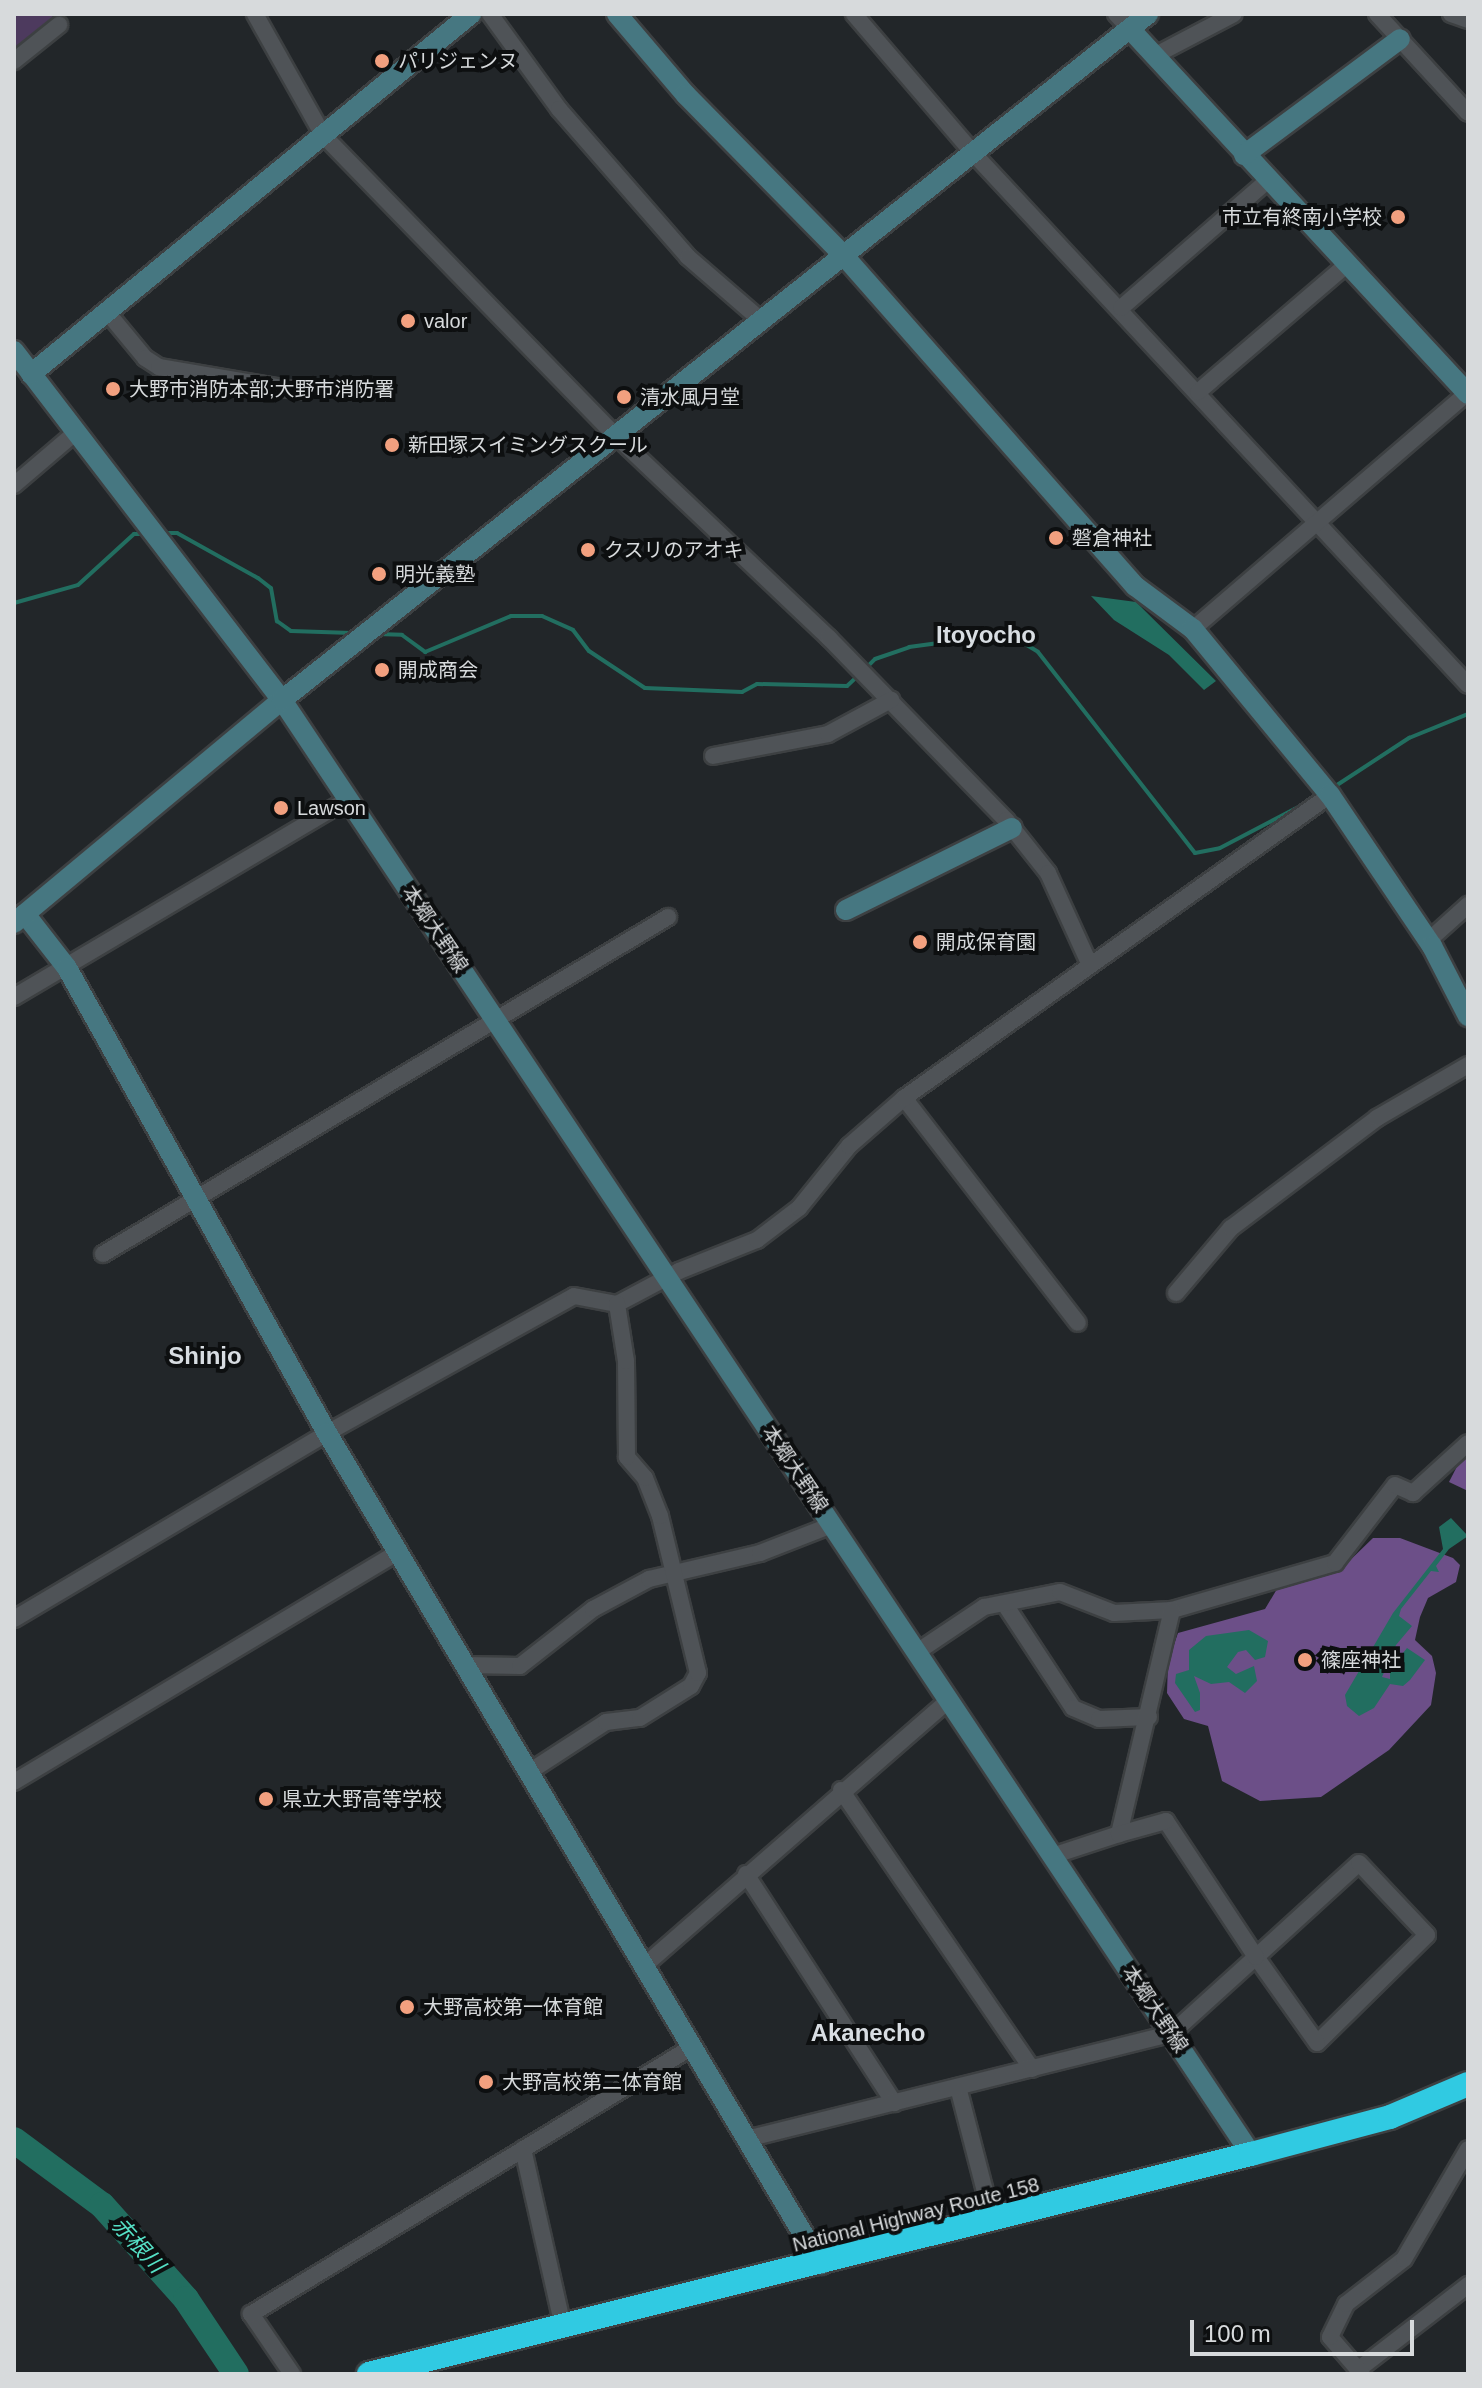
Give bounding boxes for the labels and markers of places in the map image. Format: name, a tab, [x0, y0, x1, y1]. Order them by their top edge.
place label: パリジェンヌ	[398, 49, 518, 73]
marker: パリジェンヌ	[373, 52, 391, 70]
place label: 市立有終南小学校	[1222, 205, 1382, 229]
marker: 市立有終南小学校	[1389, 208, 1407, 226]
place label: valor	[424, 309, 467, 333]
marker: valor	[399, 312, 417, 330]
place label: 大野市消防本部;大野市消防署	[129, 377, 395, 401]
marker: 大野市消防本部;大野市消防署	[104, 380, 122, 398]
place label: 清水風月堂	[640, 385, 740, 409]
marker: 清水風月堂	[615, 388, 633, 406]
place label: 新田塚スイミングスクール	[408, 433, 648, 457]
marker: 新田塚スイミングスクール	[383, 436, 401, 454]
place label: 磐倉神社	[1072, 526, 1152, 550]
marker: 磐倉神社	[1047, 529, 1065, 547]
place label: クスリのアオキ	[604, 538, 744, 562]
marker: クスリのアオキ	[579, 541, 597, 559]
place label: 明光義塾	[395, 562, 475, 586]
marker: 明光義塾	[370, 565, 388, 583]
place label: 開成商会	[398, 658, 478, 682]
marker: 開成商会	[373, 661, 391, 679]
place label: Lawson	[297, 796, 366, 820]
marker: Lawson	[272, 799, 290, 817]
place label: 開成保育園	[936, 930, 1036, 954]
marker: 開成保育園	[911, 933, 929, 951]
place label: 篠座神社	[1321, 1648, 1401, 1672]
marker: 篠座神社	[1296, 1651, 1314, 1669]
place label: 県立大野高等学校	[282, 1787, 442, 1811]
marker: 県立大野高等学校	[257, 1790, 275, 1808]
place label: 大野高校第一体育館	[423, 1995, 603, 2019]
marker: 大野高校第一体育館	[398, 1998, 416, 2016]
place label: 大野高校第二体育館	[502, 2070, 682, 2094]
marker: 大野高校第二体育館	[477, 2073, 495, 2091]

